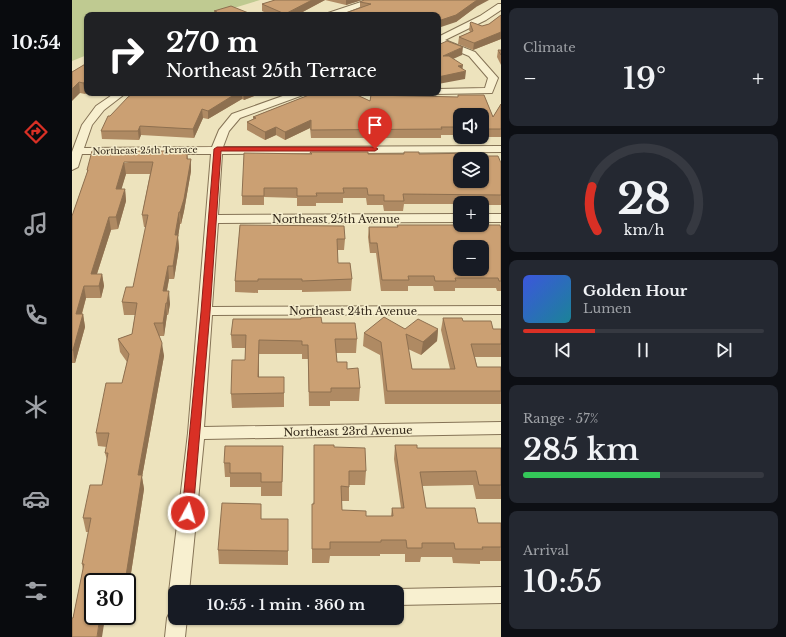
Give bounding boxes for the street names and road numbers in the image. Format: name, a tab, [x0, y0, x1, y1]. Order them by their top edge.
street label: Northeast 25th Terrace	[92, 144, 198, 156]
street label: Northeast 25th Avenue	[272, 212, 400, 226]
street label: Northeast 24th Avenue	[289, 304, 417, 318]
street label: Northeast 23rd Avenue	[283, 423, 413, 439]

